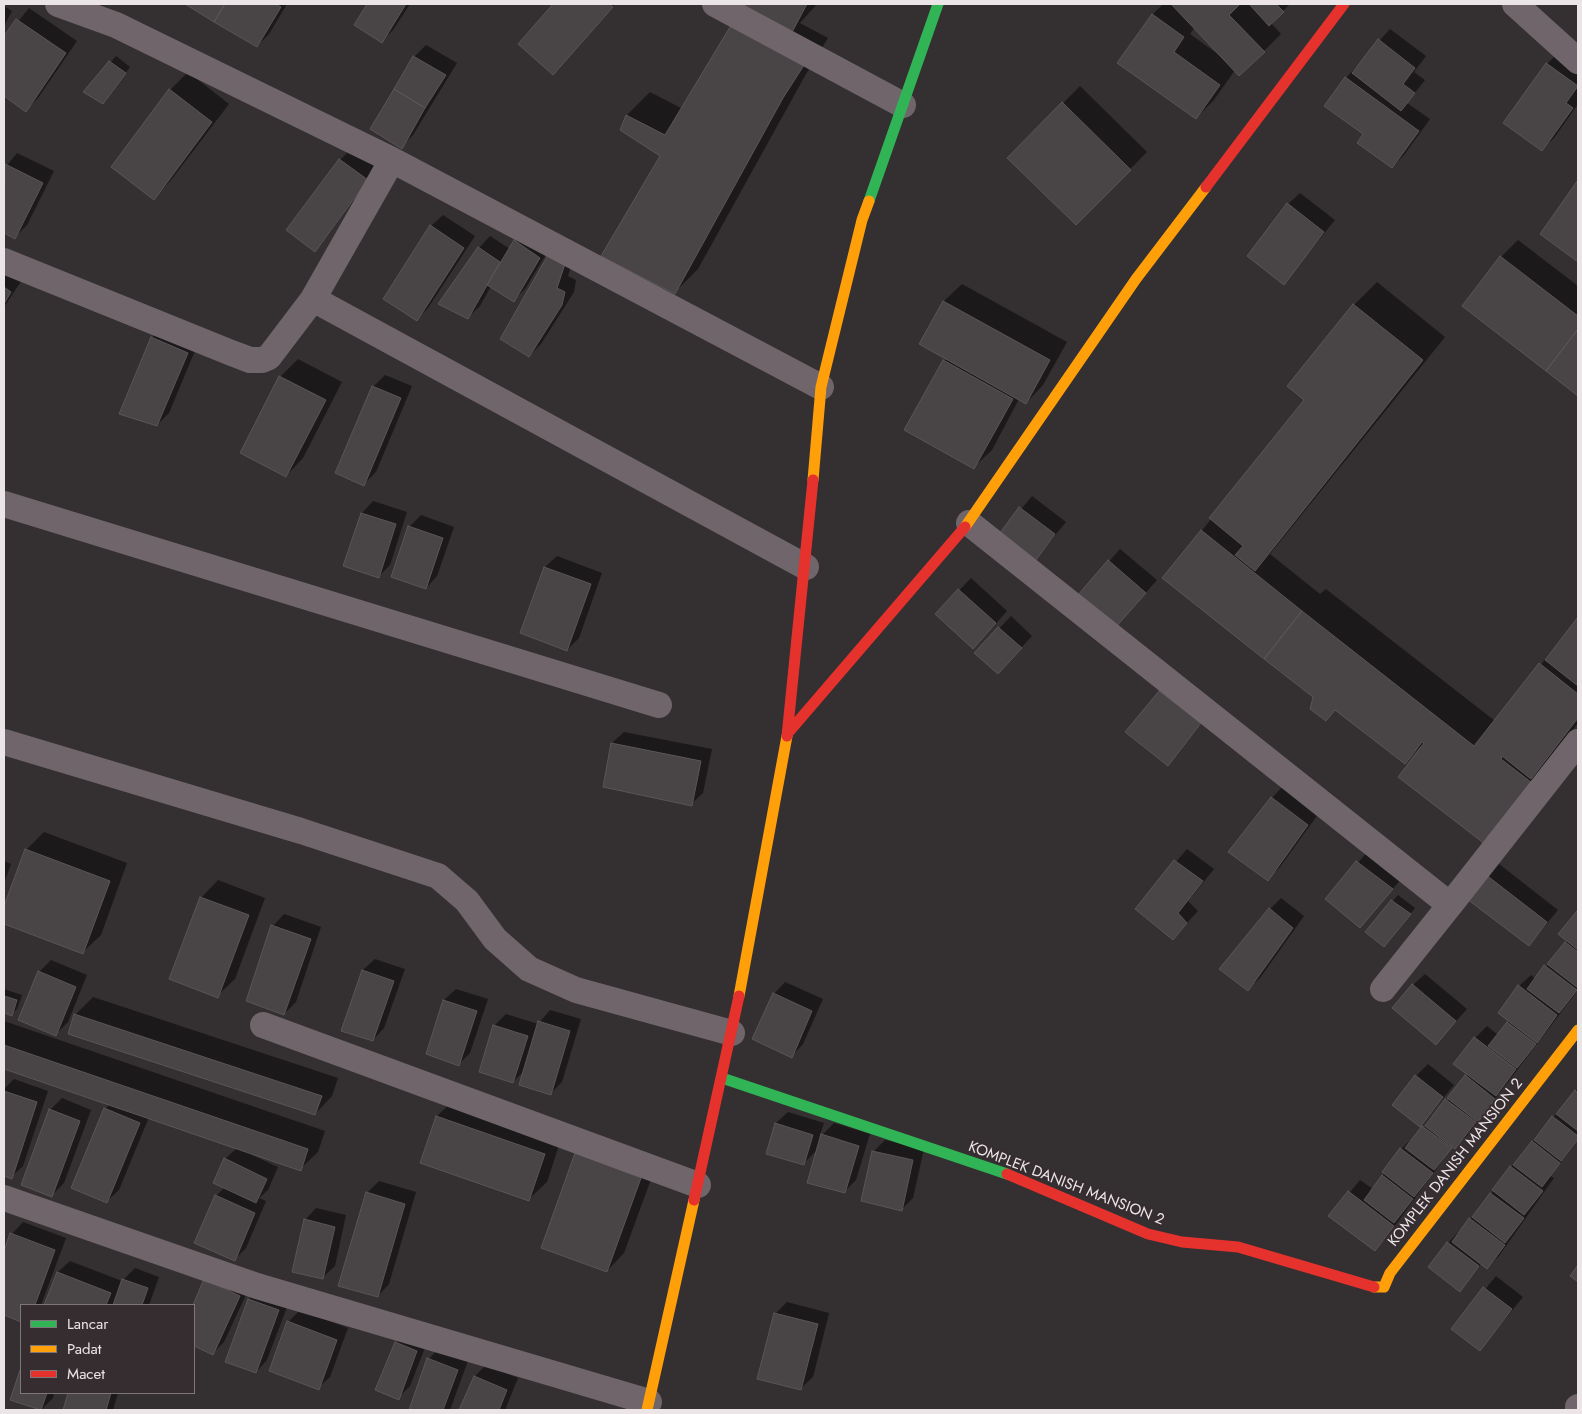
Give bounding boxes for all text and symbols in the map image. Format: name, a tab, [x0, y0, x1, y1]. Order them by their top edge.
street label: KOMPLEK DANISH MANSION 2	[1385, 1075, 1527, 1251]
street label: KOMPLEK DANISH MANSION 2	[965, 1138, 1167, 1230]
legend	[20, 1304, 195, 1394]
text: Lancar	[67, 1313, 108, 1335]
text: Padat	[67, 1338, 101, 1360]
text: Macet	[67, 1363, 105, 1385]

